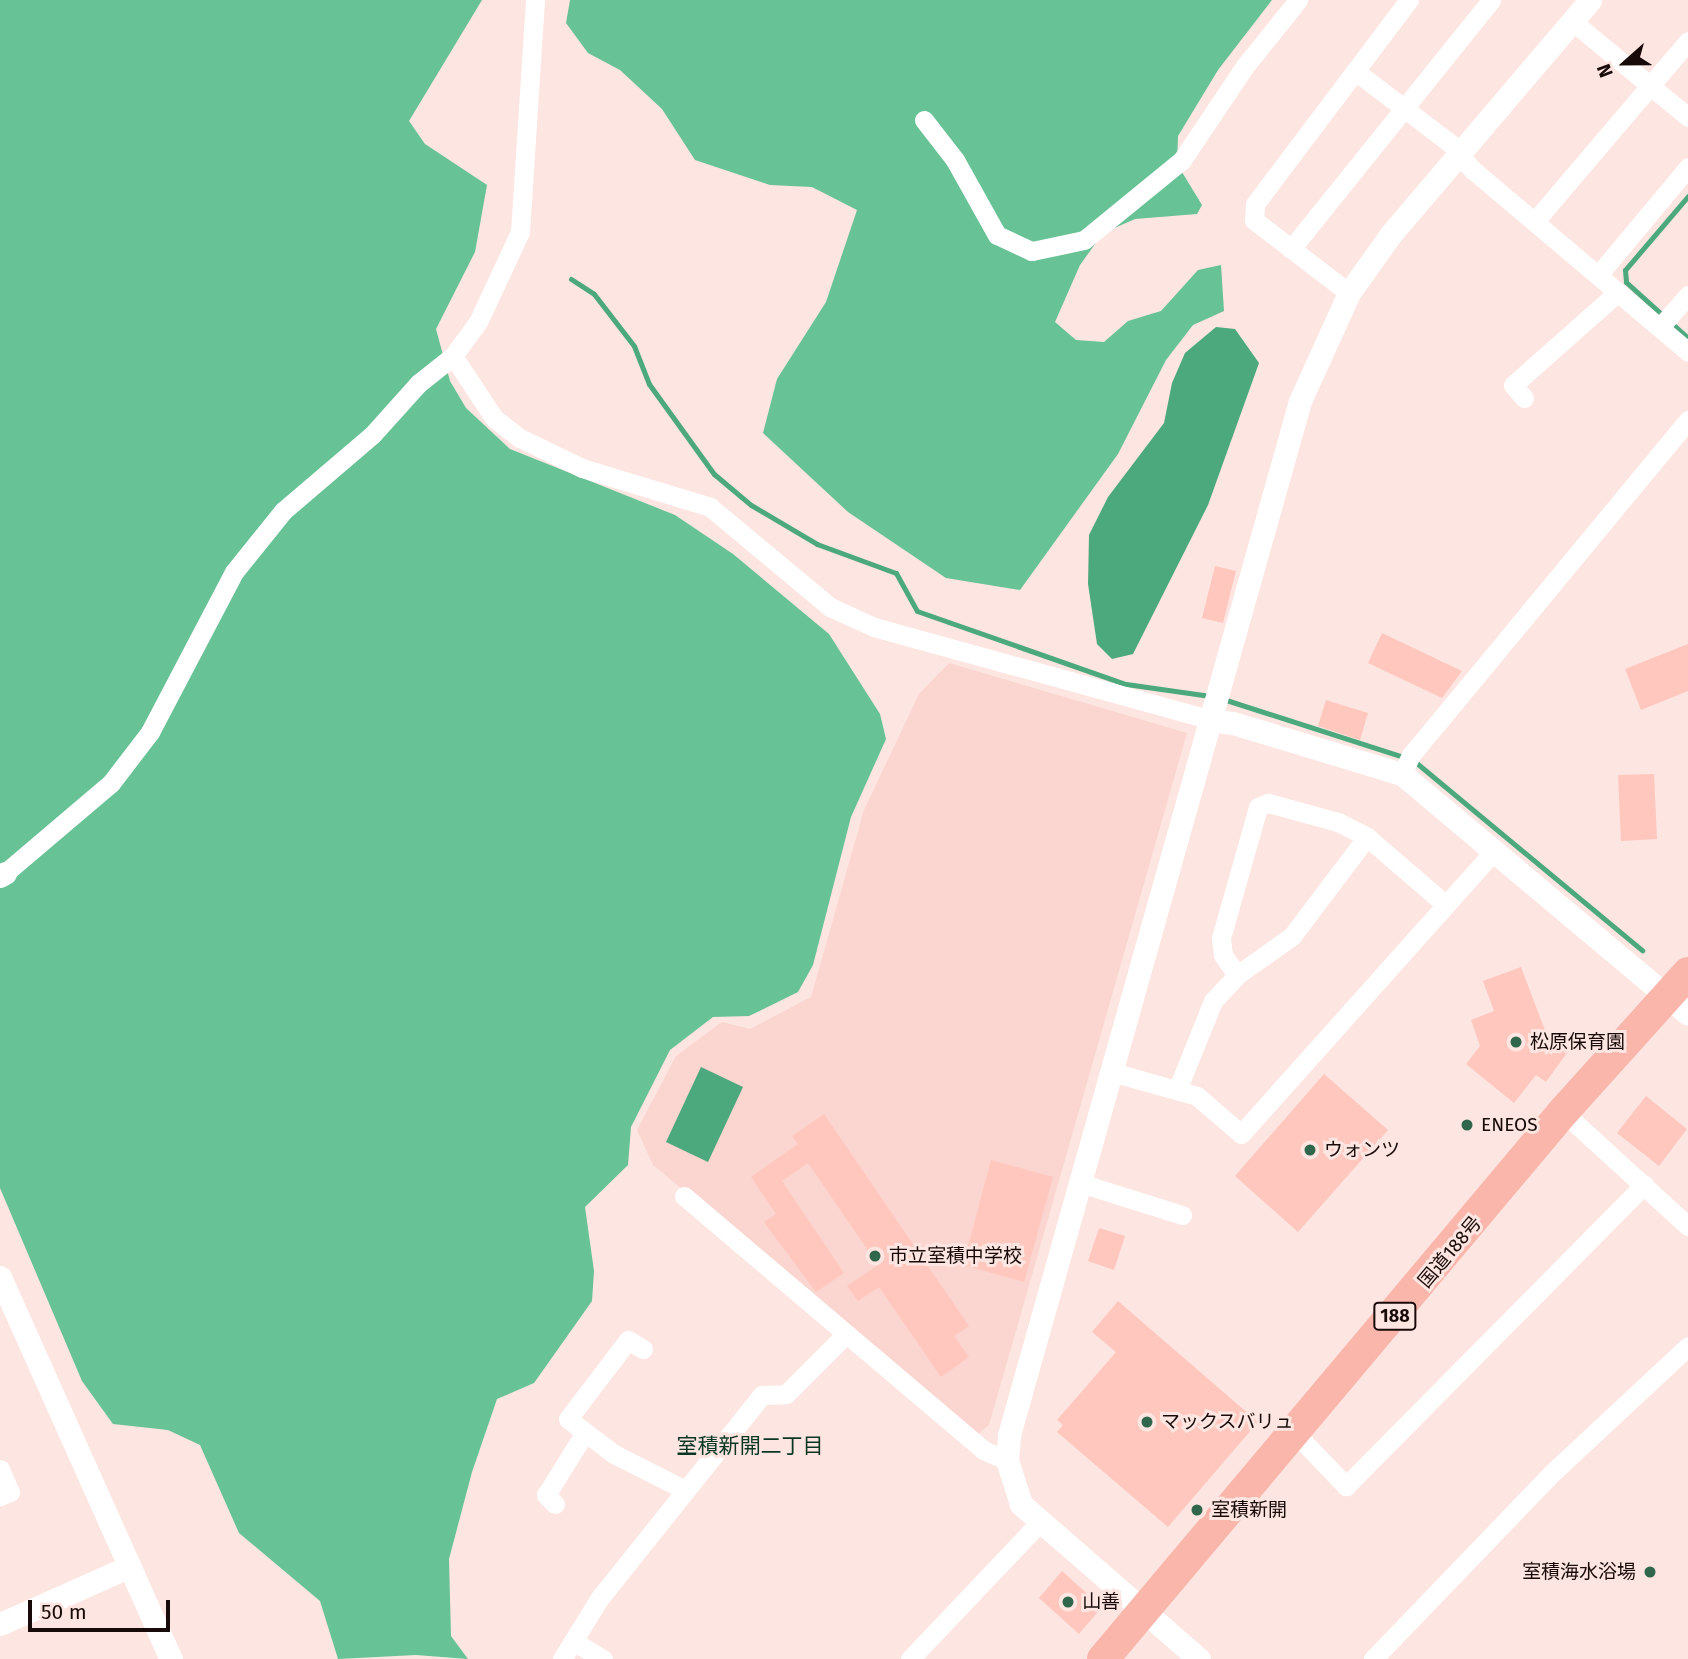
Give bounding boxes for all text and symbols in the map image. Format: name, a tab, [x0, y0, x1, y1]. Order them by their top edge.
north arrow	[1590, 28, 1660, 98]
text: N	[1592, 61, 1618, 81]
place label: 松原保育園	[1530, 1031, 1625, 1053]
marker: 松原保育園	[1508, 1034, 1524, 1050]
place label: ENEOS	[1481, 1114, 1538, 1136]
marker: ENEOS	[1459, 1117, 1475, 1133]
place label: ウォンツ	[1324, 1139, 1400, 1161]
marker: ウォンツ	[1302, 1142, 1318, 1158]
street label: 国道188号	[1414, 1212, 1486, 1292]
place label: 市立室積中学校	[889, 1245, 1022, 1267]
marker: 市立室積中学校	[867, 1248, 883, 1264]
road number: 188	[1372, 1302, 1418, 1330]
place label: マックスバリュ	[1161, 1411, 1294, 1433]
marker: マックスバリュ	[1139, 1414, 1155, 1430]
district label: 室積新開二丁目	[677, 1433, 823, 1459]
place label: 室積新開	[1211, 1499, 1287, 1521]
marker: 室積新開	[1189, 1502, 1205, 1518]
place label: 室積海水浴場	[1522, 1561, 1636, 1583]
marker: 室積海水浴場	[1642, 1564, 1658, 1580]
scale bar	[32, 1586, 173, 1630]
place label: 山善	[1082, 1591, 1120, 1613]
marker: 山善	[1060, 1594, 1076, 1610]
text: 50 m	[41, 1599, 87, 1625]

